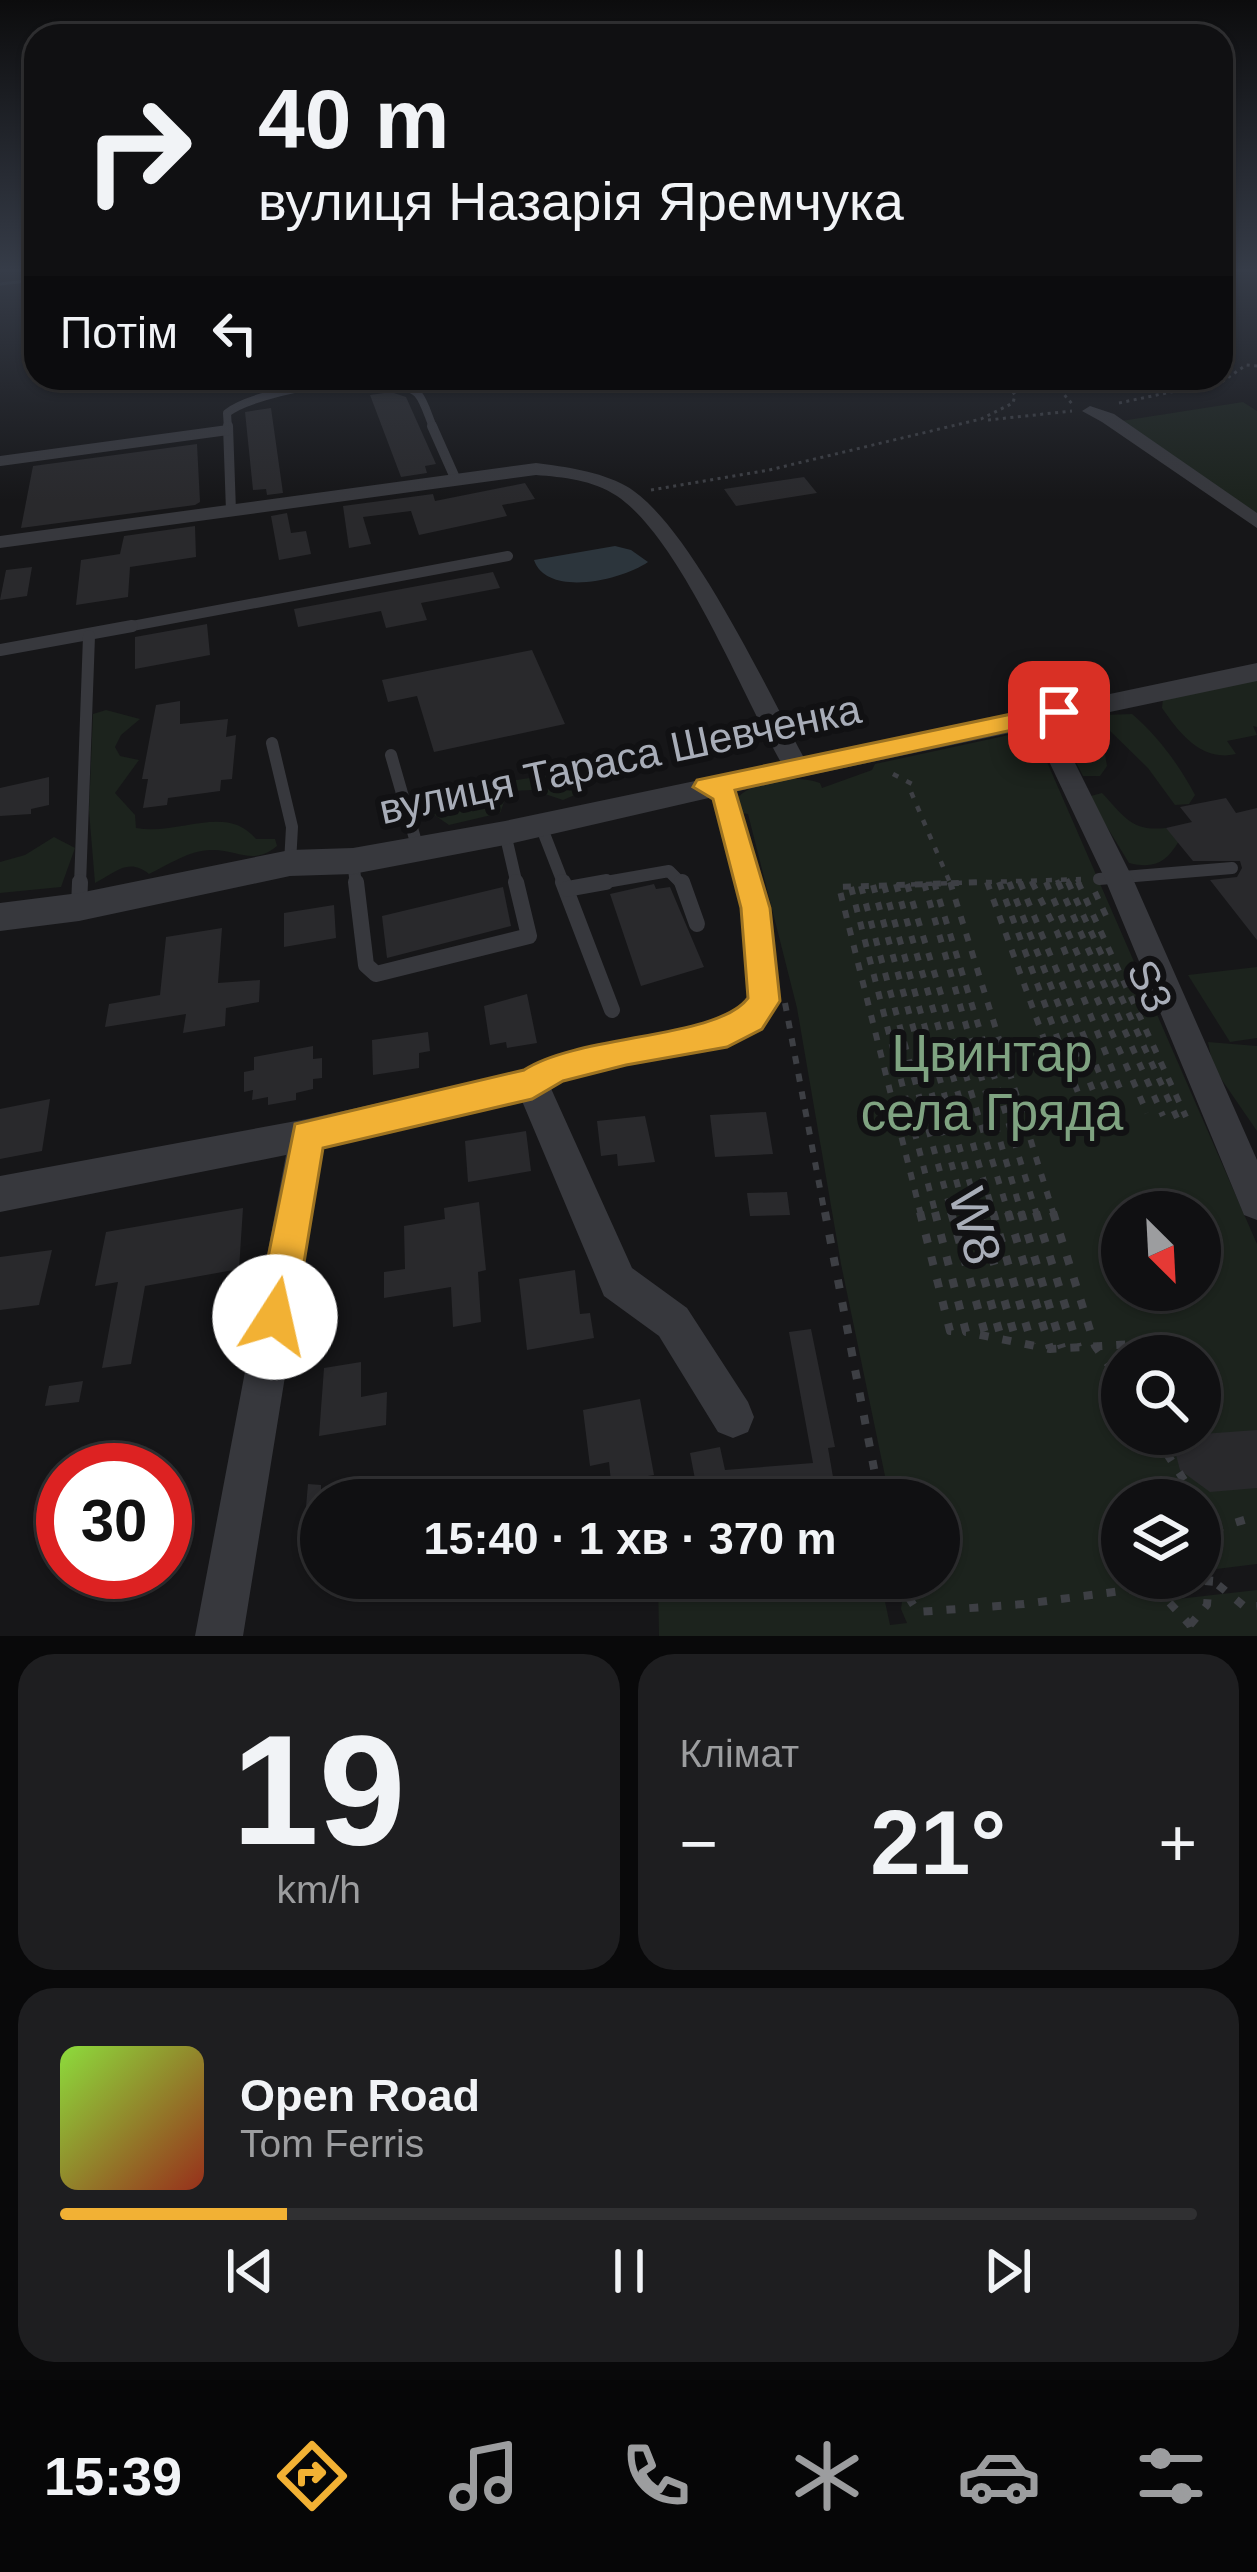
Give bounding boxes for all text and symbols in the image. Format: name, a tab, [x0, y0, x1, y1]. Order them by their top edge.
icon: right	[60, 72, 216, 228]
text: 40 m	[258, 72, 449, 166]
text: вулиця Назарія Яремчука	[258, 171, 904, 231]
icon: left	[202, 300, 268, 366]
text: Потім	[60, 307, 178, 358]
pin	[1008, 661, 1110, 763]
icon: arrive	[1026, 679, 1092, 745]
street label: вулиця Тараса Шевченка	[375, 685, 866, 833]
street label: S3	[1118, 953, 1182, 1019]
park label: Цвинтар села Гряда	[861, 1025, 1124, 1141]
street label: W8	[938, 1182, 1012, 1270]
north arrow	[1101, 1191, 1221, 1311]
map controls	[1101, 1191, 1221, 1599]
position arrow	[212, 1254, 338, 1380]
button: search	[1101, 1335, 1221, 1455]
speed limit sign: 30	[36, 1443, 192, 1599]
button: layers	[1101, 1479, 1221, 1599]
text: 15:40 · 1 хв · 370 m	[424, 1513, 836, 1564]
text: 19	[232, 1703, 406, 1877]
text: Клімат	[680, 1732, 799, 1775]
text: 21°	[870, 1793, 1006, 1893]
text: −	[680, 1806, 718, 1880]
text: +	[1158, 1806, 1197, 1880]
text: km/h	[276, 1868, 361, 1911]
text: Open Road	[240, 2070, 480, 2121]
text: Tom Ferris	[240, 2122, 424, 2165]
icon: previous	[217, 2238, 283, 2304]
icon: pause	[596, 2238, 662, 2304]
icon: next	[975, 2238, 1041, 2304]
icon: directions	[270, 2434, 354, 2518]
icon: music	[442, 2434, 526, 2518]
icon: phone	[614, 2434, 698, 2518]
icon: climate	[785, 2434, 869, 2518]
icon: car	[957, 2434, 1041, 2518]
icon: filters	[1129, 2434, 1213, 2518]
text: 15:39	[44, 2446, 182, 2506]

